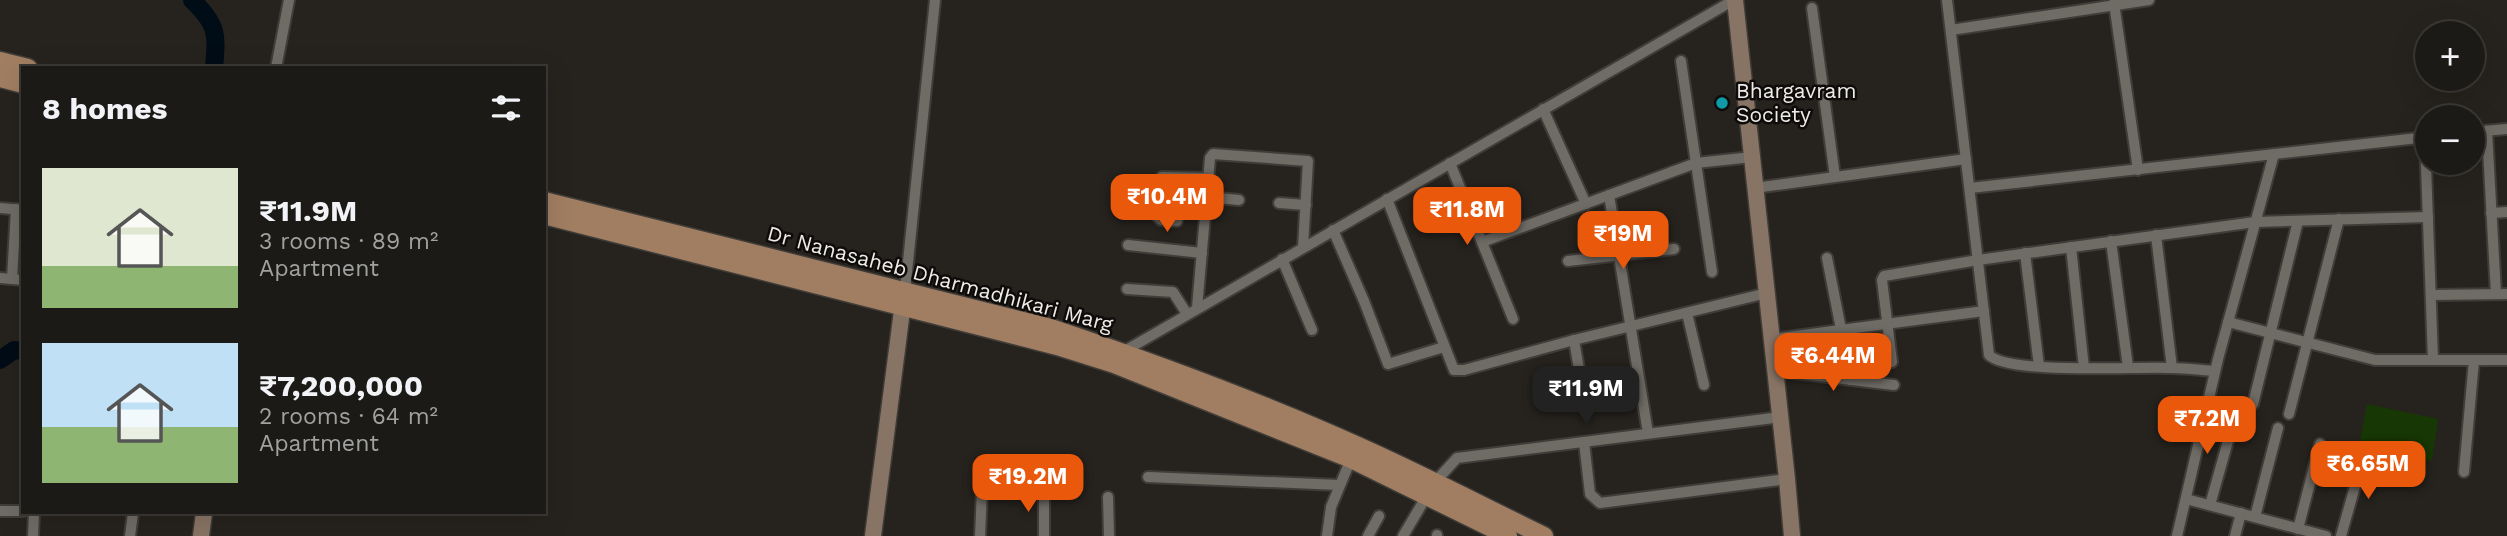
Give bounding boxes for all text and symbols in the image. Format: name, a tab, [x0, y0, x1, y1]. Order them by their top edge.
map controls	[2415, 21, 2485, 175]
button: +	[2415, 21, 2485, 91]
place label: Bhargavram Society	[1736, 78, 1856, 127]
icon: filters	[487, 89, 525, 127]
text: 8 homes	[42, 91, 168, 126]
marker: Bhargavram Society	[1714, 95, 1730, 111]
button: −	[2415, 105, 2485, 175]
pin: ₹10.4M	[1110, 174, 1224, 234]
text: ₹10.4M	[1127, 183, 1207, 210]
pin: ₹11.8M	[1410, 188, 1524, 247]
text: ₹11.9M	[259, 193, 357, 228]
icon: home	[98, 196, 182, 280]
text: ₹11.8M	[1429, 196, 1505, 223]
pin: ₹19M	[1582, 212, 1664, 271]
street label: Dr Nanasaheb Dharmadhikari Marg	[765, 220, 1116, 337]
text: ₹19M	[1594, 220, 1652, 247]
text: 3 rooms · 89 m²	[259, 228, 438, 255]
text: Apartment	[259, 255, 379, 282]
pin: ₹6.44M	[1776, 334, 1890, 393]
text: ₹6.44M	[1790, 342, 1876, 369]
pin: ₹11.9M	[1529, 366, 1643, 426]
text: ₹7,200,000	[259, 368, 423, 403]
icon: home	[98, 371, 182, 455]
text: ₹11.9M	[1548, 375, 1624, 402]
pin: ₹7.2M	[2158, 396, 2256, 456]
text: 2 rooms · 64 m²	[259, 403, 438, 430]
text: ₹7.2M	[2174, 405, 2240, 432]
text: Apartment	[259, 430, 379, 457]
pin: ₹6.65M	[2311, 442, 2425, 501]
text: ₹6.65M	[2326, 450, 2410, 477]
pin: ₹19.2M	[971, 454, 1085, 514]
text: ₹19.2M	[988, 463, 1068, 490]

